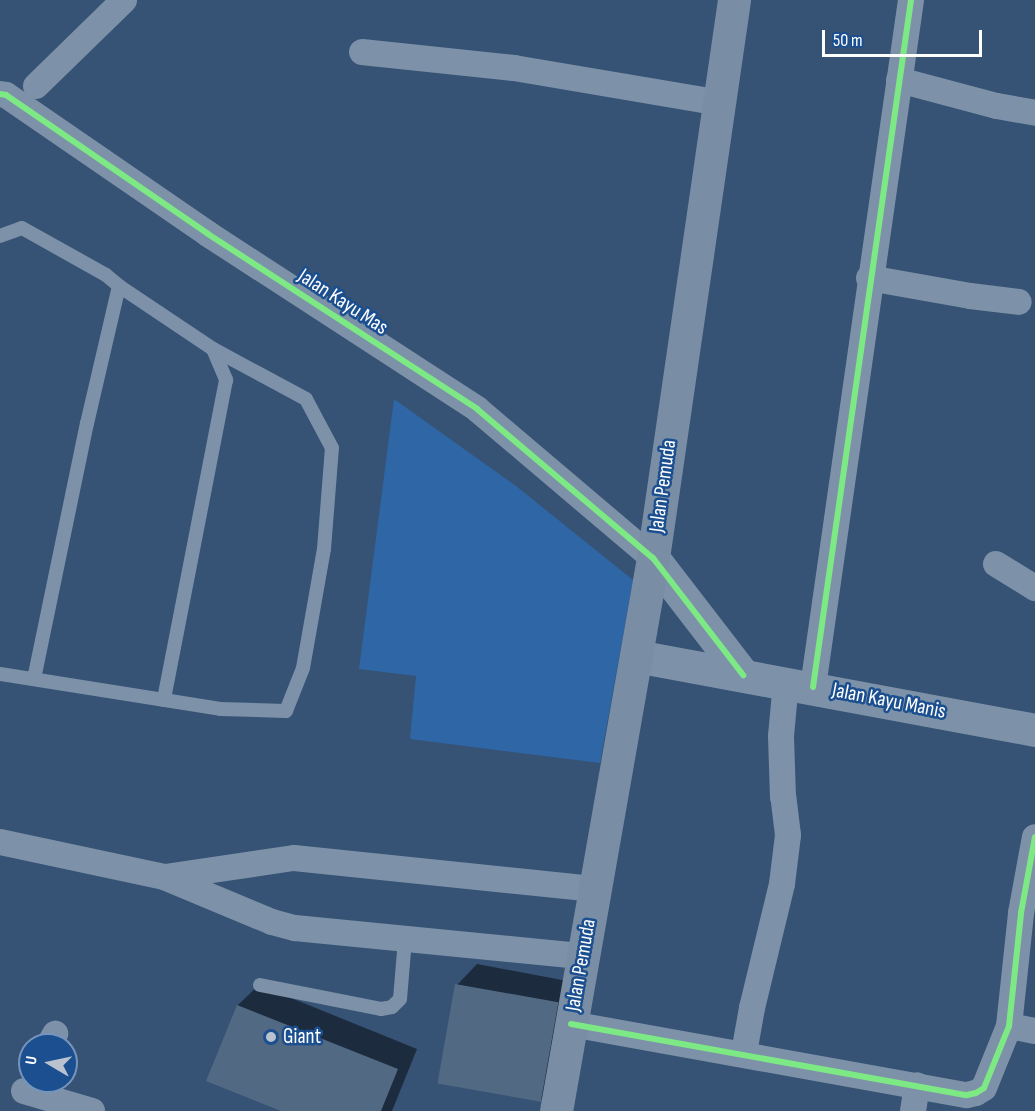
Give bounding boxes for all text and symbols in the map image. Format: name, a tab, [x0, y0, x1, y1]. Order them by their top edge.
scale bar	[825, 18, 986, 56]
text: 50 m	[833, 30, 863, 51]
street label: Jalan Kayu Mas	[293, 264, 393, 340]
street label: Jalan Pemuda	[644, 438, 682, 534]
street label: Jalan Kayu Manis	[830, 678, 948, 724]
street label: Jalan Pemuda	[561, 917, 601, 1013]
place label: Giant	[283, 1024, 321, 1050]
marker: Giant	[264, 1030, 278, 1044]
north arrow	[18, 1033, 78, 1093]
text: U	[22, 1055, 42, 1066]

